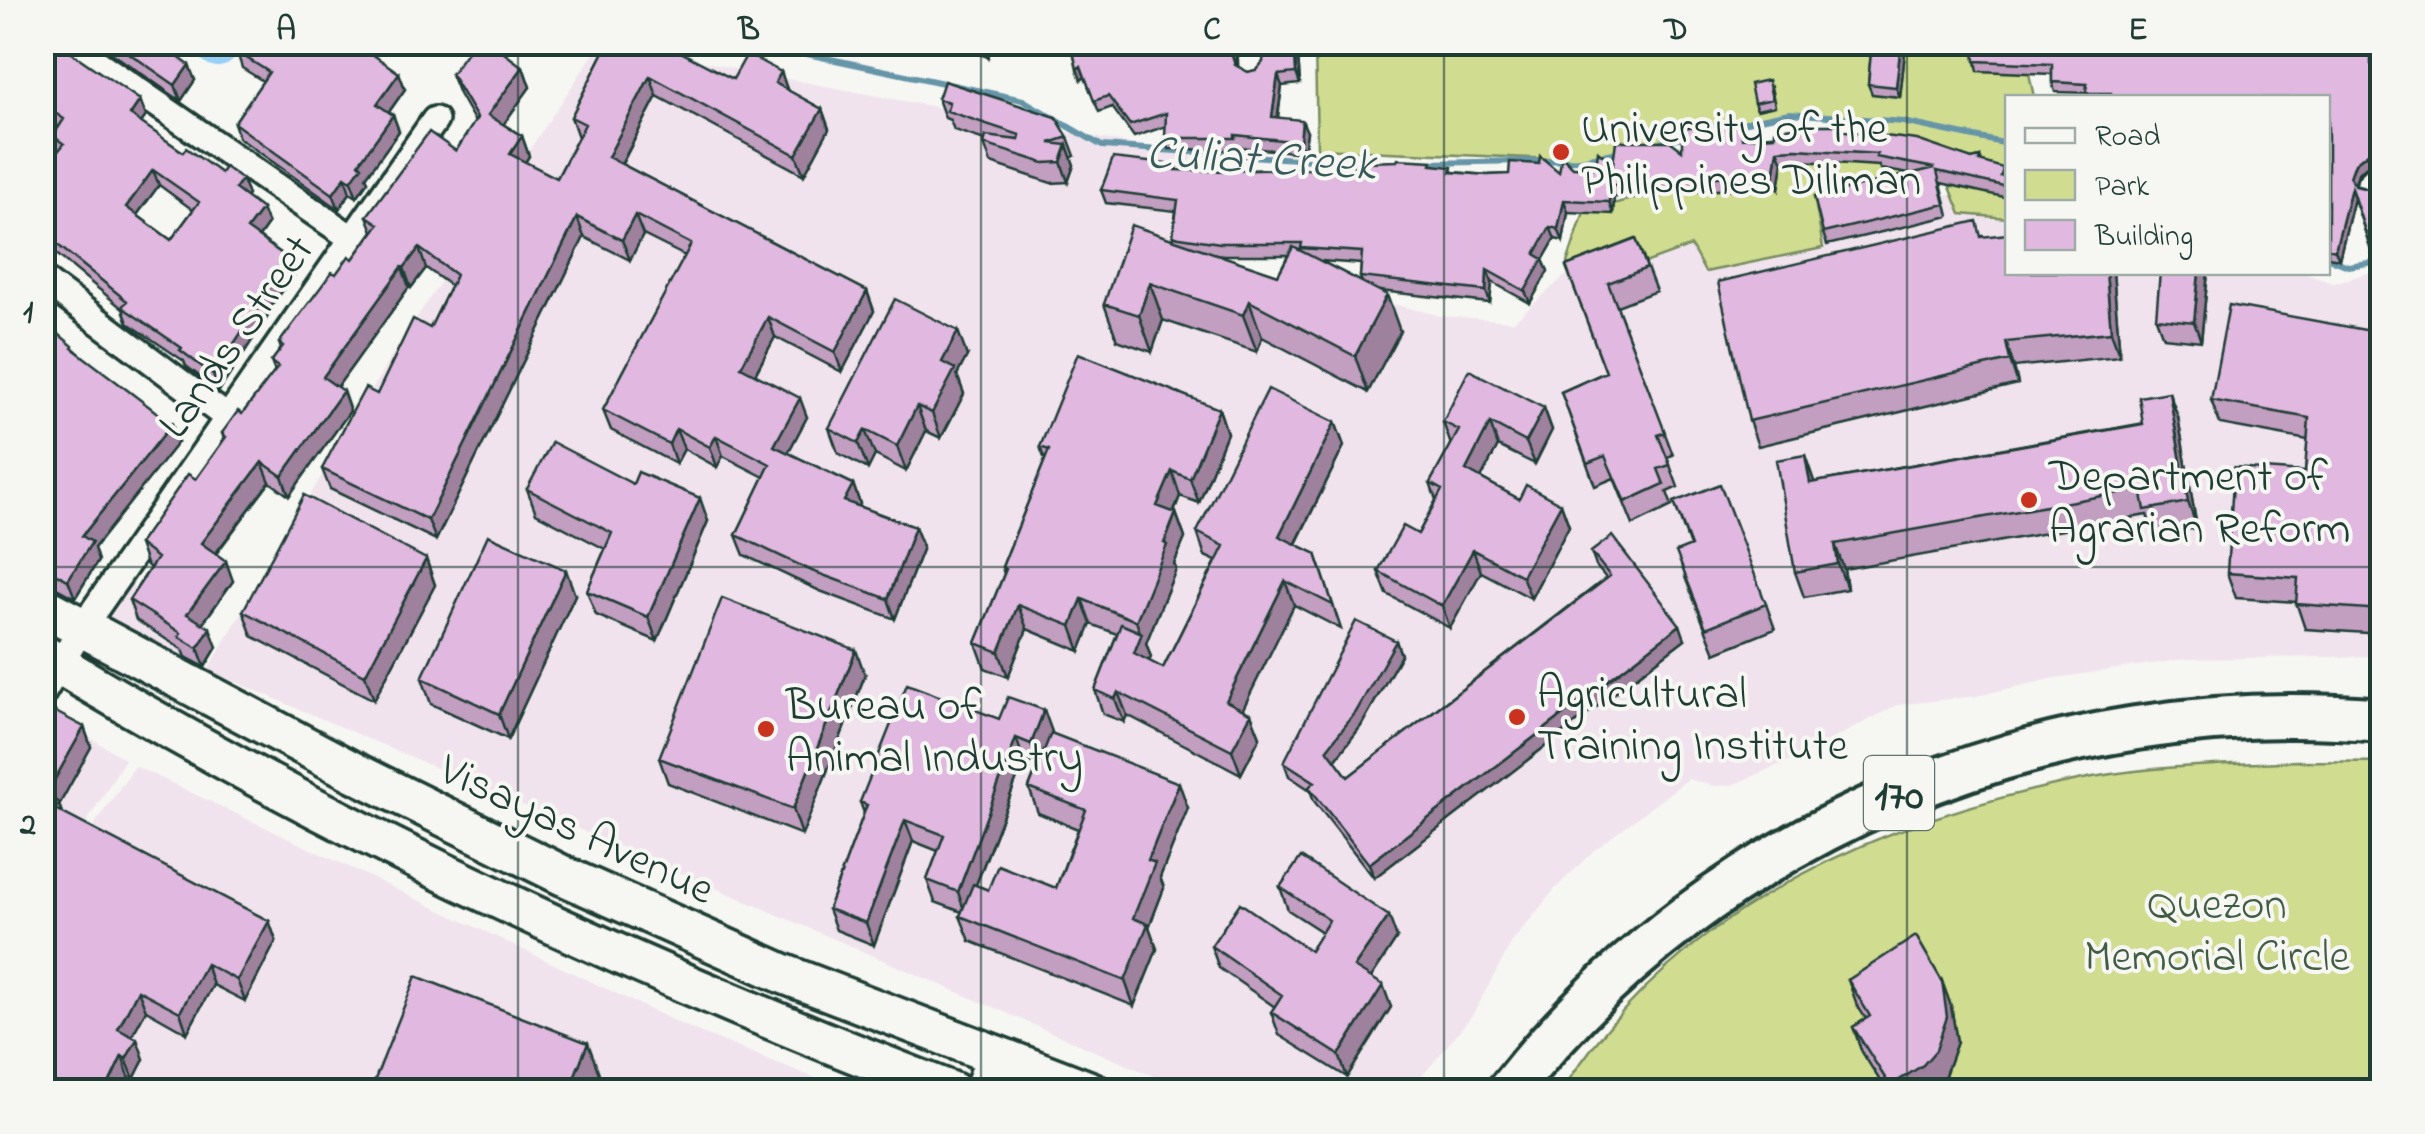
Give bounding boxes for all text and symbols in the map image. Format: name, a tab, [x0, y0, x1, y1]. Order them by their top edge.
text: A	[276, 8, 296, 55]
text: B	[736, 8, 760, 55]
text: C	[1203, 8, 1221, 55]
text: D	[1662, 8, 1688, 55]
text: E	[2128, 8, 2148, 55]
legend	[2005, 95, 2330, 275]
place label: University of the Philippines Diliman	[1581, 98, 1921, 216]
text: Road	[2095, 116, 2160, 160]
water label: Culiat Creek	[1144, 120, 1379, 202]
marker: University of the Philippines Diliman	[1550, 141, 1572, 163]
text: Park	[2095, 166, 2150, 210]
text: Building	[2094, 216, 2193, 260]
street label: Lands Street	[143, 222, 333, 453]
text: 1	[23, 291, 33, 338]
place label: Department of Agrarian Reform	[2048, 446, 2351, 565]
marker: Department of Agrarian Reform	[2018, 489, 2040, 511]
place label: Agricultural Training Institute	[1537, 663, 1849, 782]
place label: Bureau of Animal Industry	[785, 675, 1083, 793]
marker: Agricultural Training Institute	[1506, 706, 1528, 728]
marker: Bureau of Animal Industry	[755, 718, 777, 740]
street label: Visayas Avenue	[427, 738, 725, 924]
road number: 170	[1864, 756, 1934, 830]
text: 2	[19, 803, 36, 850]
park label: Quezon Memorial Circle	[2084, 874, 2351, 992]

